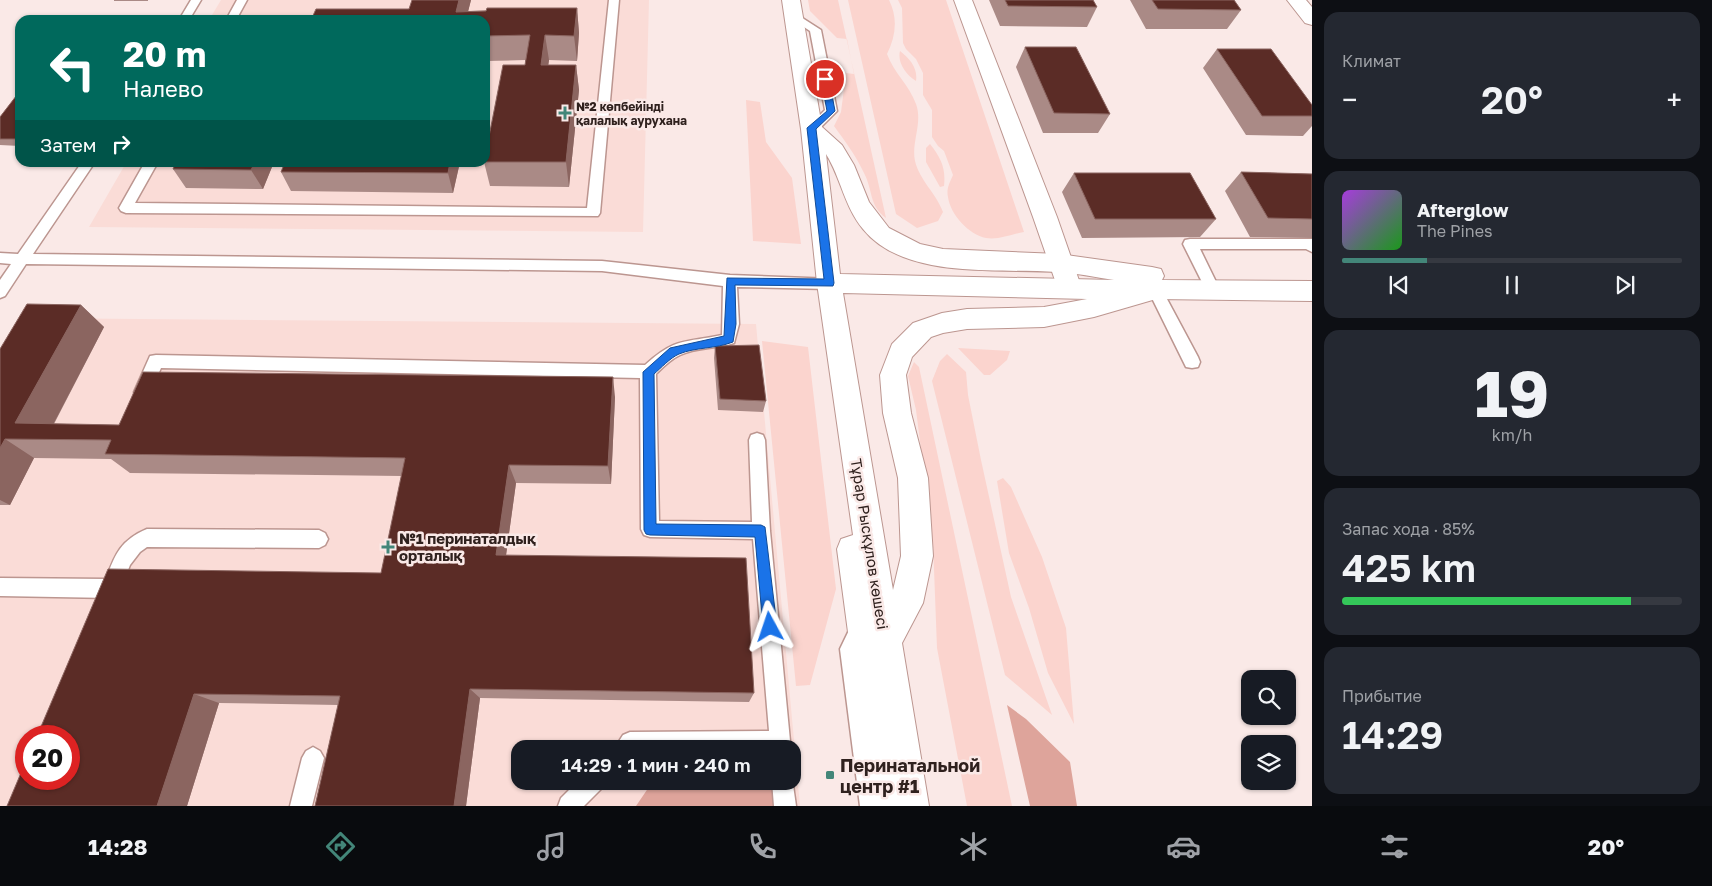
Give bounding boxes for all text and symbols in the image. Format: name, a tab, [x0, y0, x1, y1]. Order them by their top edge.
text: 20 m	[123, 33, 206, 75]
icon: left	[40, 35, 105, 100]
text: Климат	[1342, 51, 1401, 71]
pin	[804, 58, 846, 100]
icon: arrive	[811, 65, 839, 93]
text: Налево	[123, 75, 203, 102]
text: 20°	[1481, 77, 1543, 122]
text: −	[1342, 83, 1357, 116]
text: +	[1667, 83, 1682, 116]
place label: №2 көпбейінді қалалық аурухана	[576, 99, 687, 128]
marker: №2 көпбейінді қалалық аурухана	[558, 106, 572, 120]
icon: right	[107, 130, 135, 158]
text: Затем	[40, 133, 97, 156]
text: Afterglow	[1417, 198, 1508, 221]
text: The Pines	[1417, 221, 1492, 241]
icon: previous	[1385, 271, 1413, 299]
icon: pause	[1498, 271, 1526, 299]
icon: next	[1611, 271, 1639, 299]
text: 19	[1475, 353, 1549, 431]
text: km/h	[1492, 425, 1532, 445]
street label: Тұрар Рысқұлов көшесі	[847, 457, 892, 631]
text: Запас хода · 85%	[1342, 519, 1475, 539]
place label: №1 перинаталдық орталық	[399, 529, 536, 564]
marker: №1 перинаталдық орталық	[381, 540, 395, 554]
text: 425 km	[1342, 545, 1476, 590]
position arrow	[743, 600, 795, 652]
map controls	[1241, 670, 1296, 790]
button: search	[1241, 670, 1296, 725]
text: Прибытие	[1342, 686, 1422, 706]
text: 14:29	[1342, 712, 1443, 757]
speed limit sign: 20	[15, 725, 80, 790]
button: layers	[1241, 735, 1296, 790]
text: 14:29 · 1 мин · 240 m	[561, 753, 751, 776]
place label: Перинатальной центр #1	[840, 754, 980, 797]
marker: Перинатальной центр #1	[824, 769, 836, 781]
icon: directions	[323, 829, 358, 864]
icon: music	[534, 829, 569, 864]
icon: phone	[745, 829, 780, 864]
icon: climate	[956, 829, 991, 864]
icon: car	[1166, 829, 1201, 864]
icon: filters	[1377, 829, 1412, 864]
text: 14:28	[88, 833, 148, 860]
text: 20°	[1588, 833, 1624, 860]

